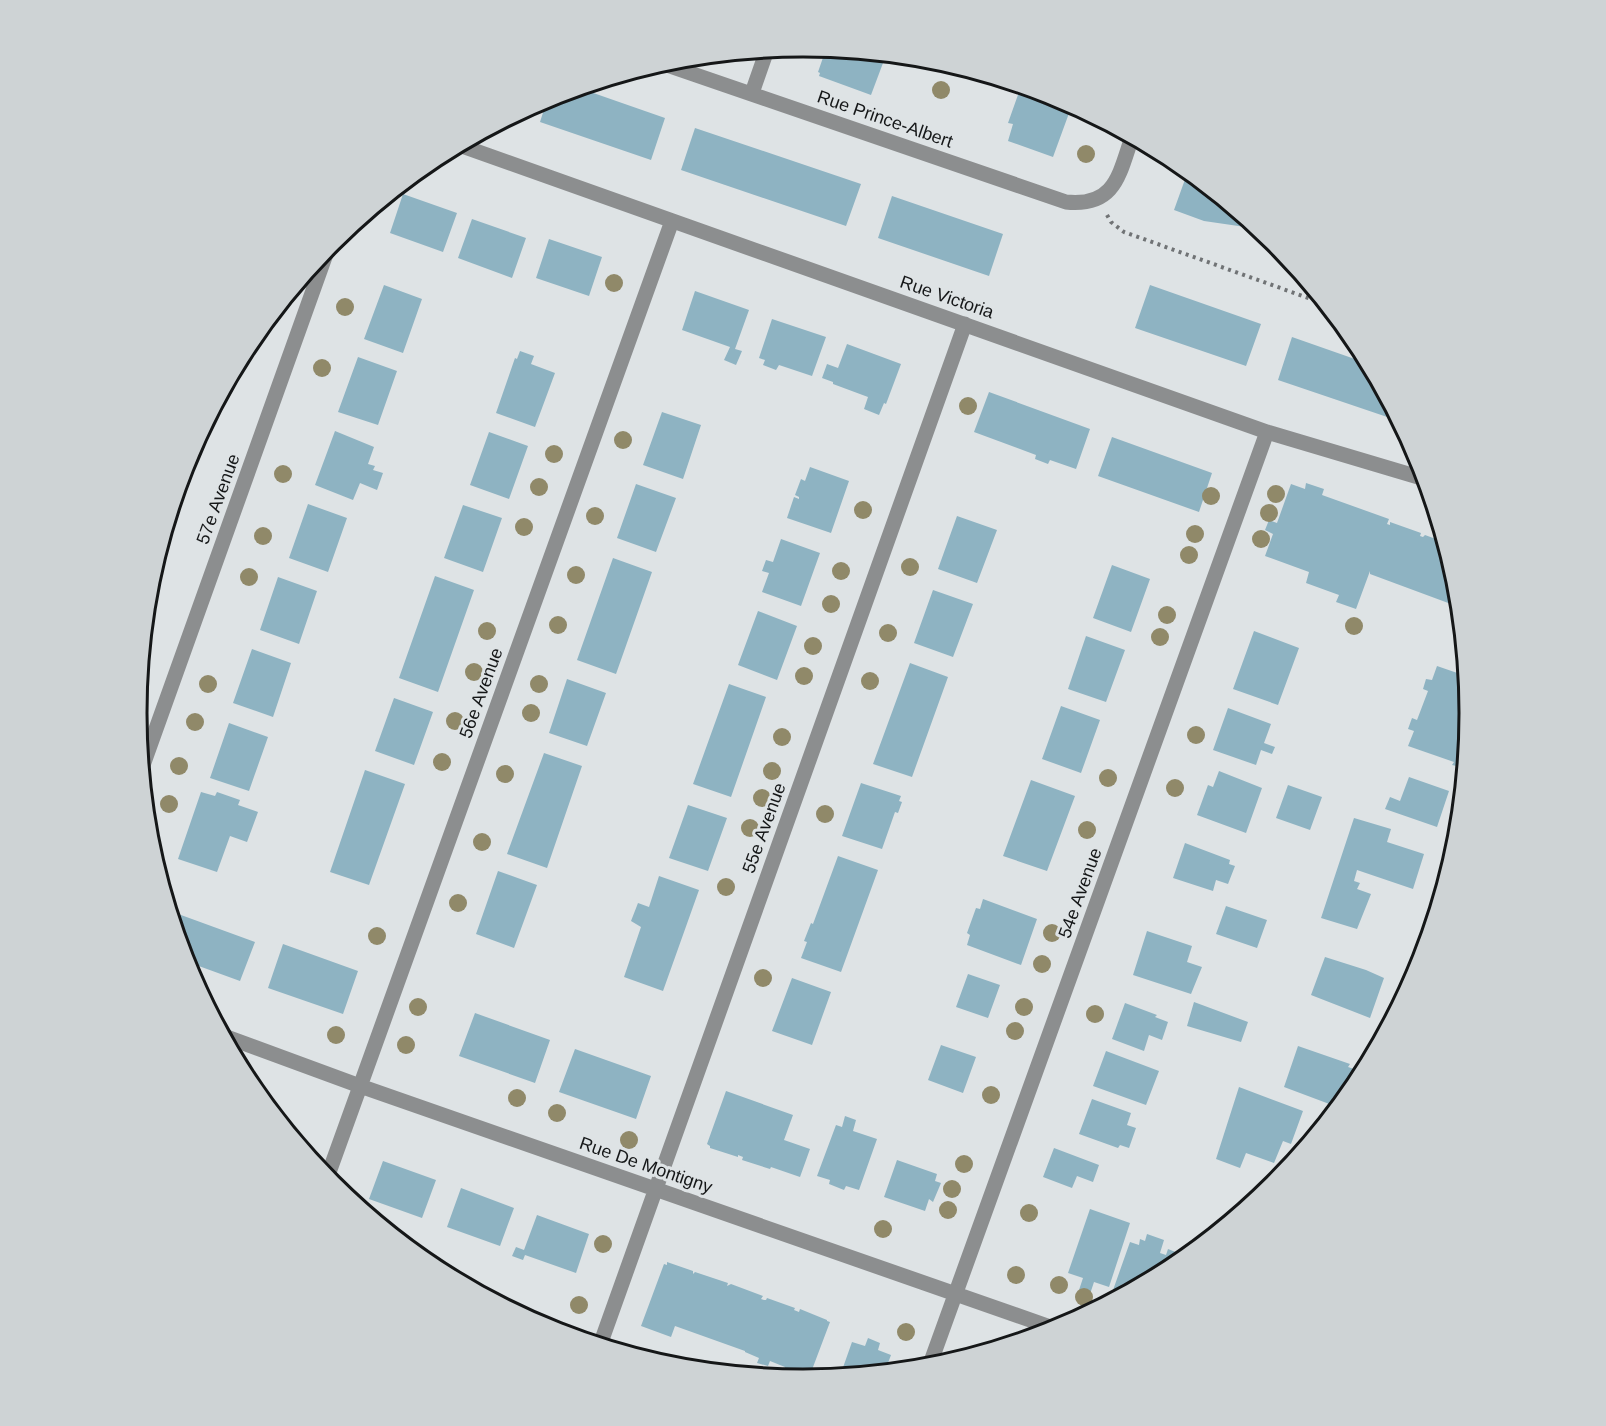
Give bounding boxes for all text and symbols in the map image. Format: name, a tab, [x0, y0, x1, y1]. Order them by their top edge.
street label: Rue Prince-Albert	[815, 86, 955, 152]
street label: Rue Victoria	[898, 272, 997, 323]
street label: 57e Avenue	[192, 451, 244, 547]
street label: 56e Avenue	[455, 645, 507, 741]
street label: 55e Avenue	[738, 780, 790, 876]
street label: 54e Avenue	[1054, 845, 1106, 941]
street label: Rue De Montigny	[577, 1133, 715, 1197]

